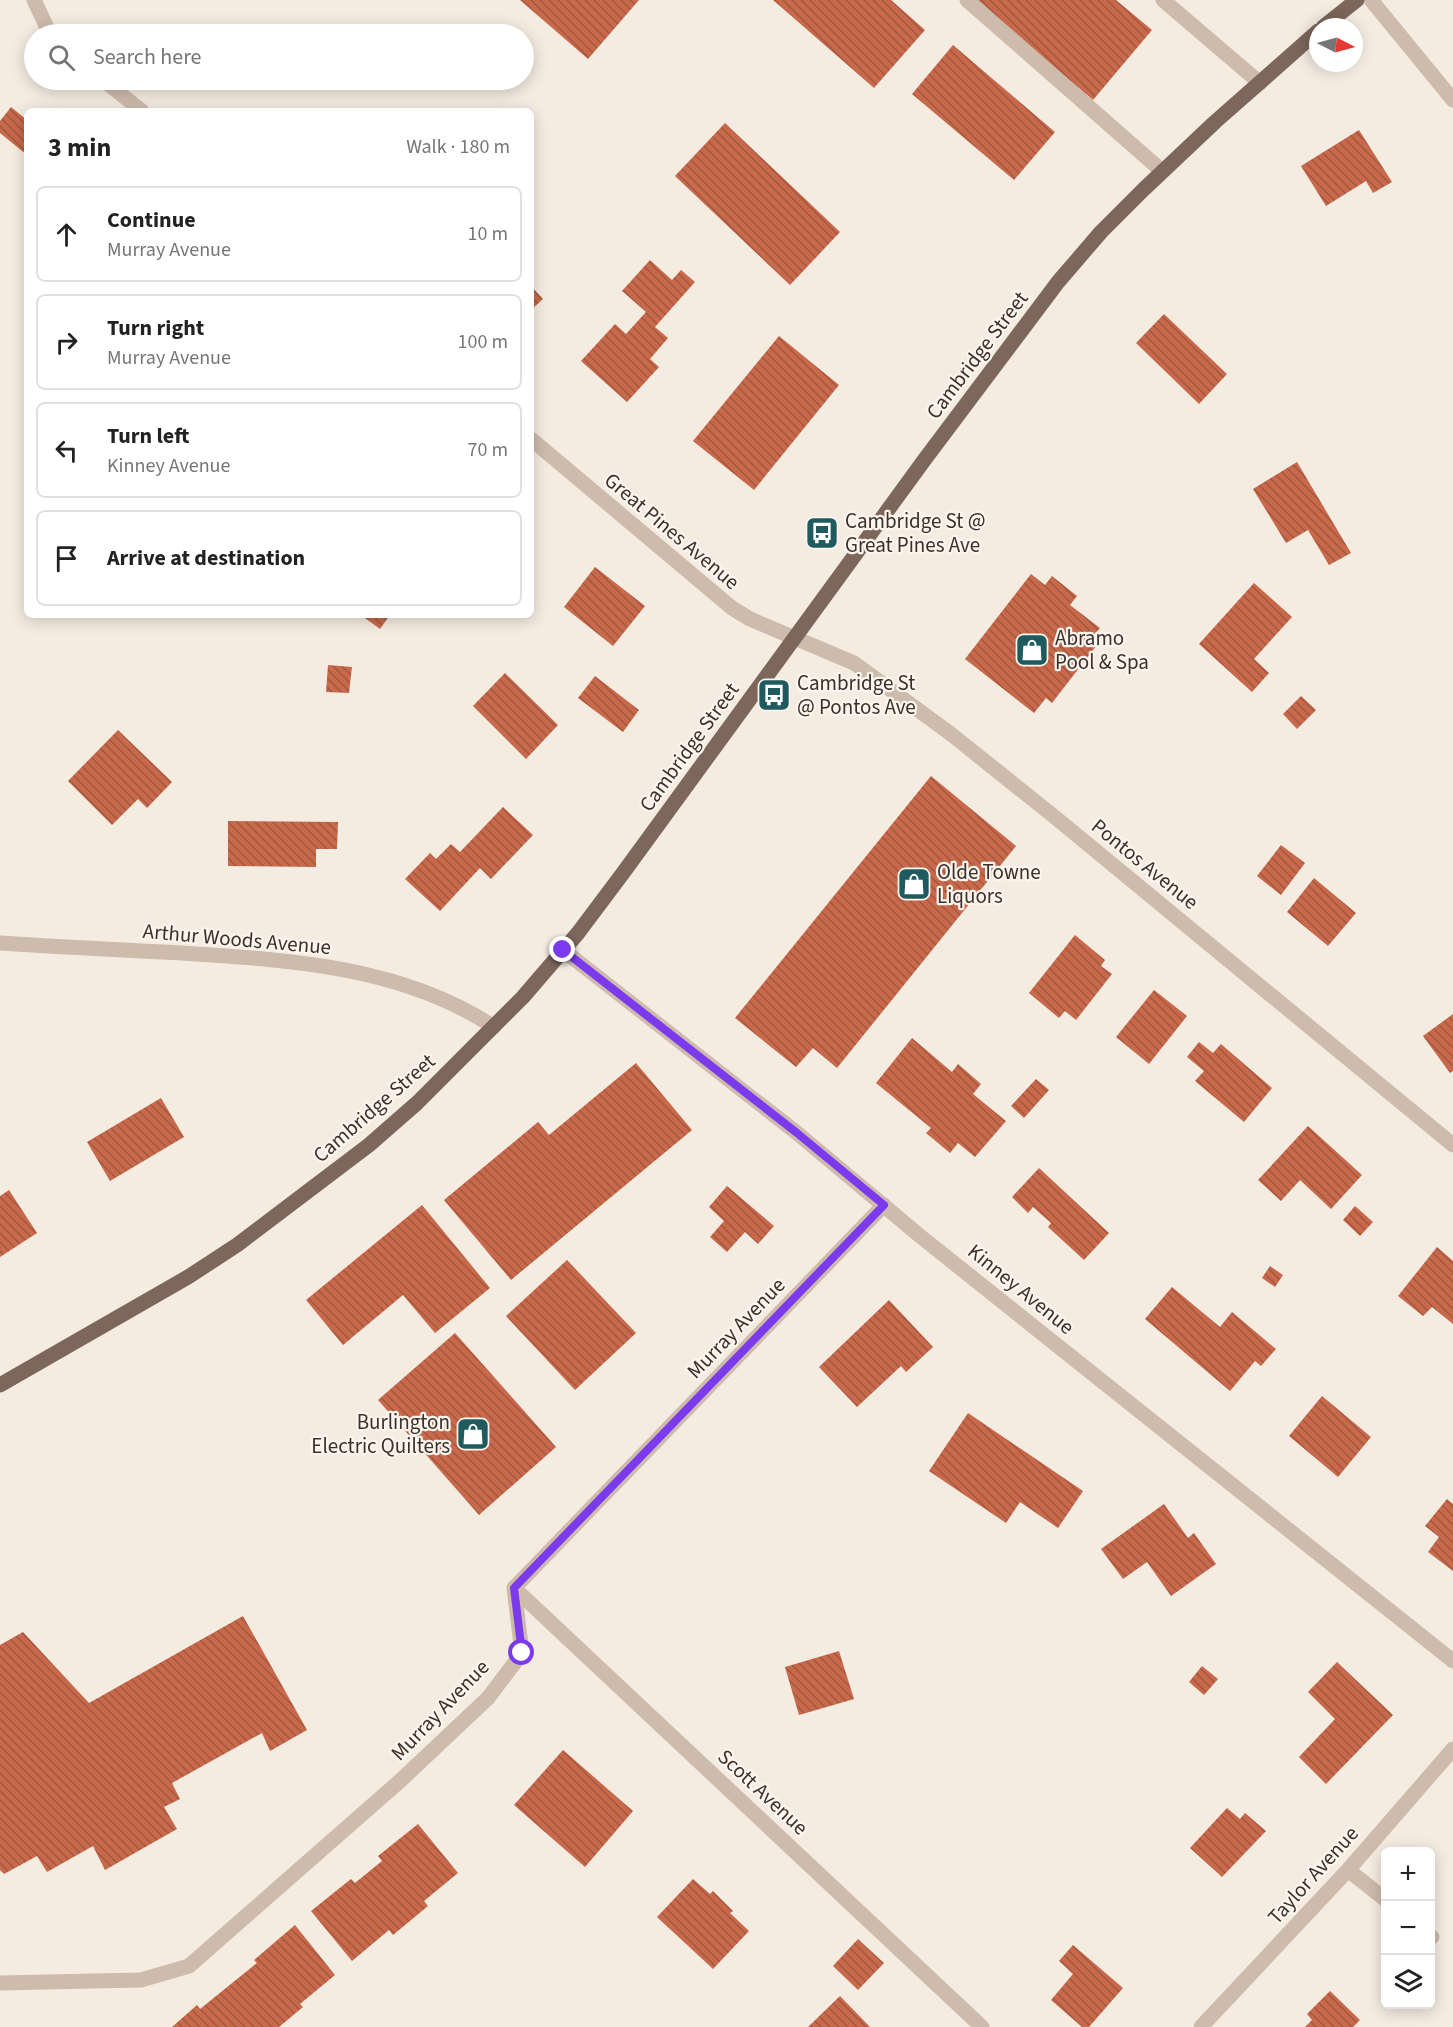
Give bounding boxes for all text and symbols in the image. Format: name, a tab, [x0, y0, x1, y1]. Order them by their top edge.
north arrow	[1309, 18, 1363, 72]
search box	[24, 24, 534, 90]
icon: search	[45, 41, 78, 74]
text: Search here	[93, 41, 201, 73]
text: 3 min	[48, 129, 111, 166]
text: Walk · 180 m	[406, 133, 510, 161]
text: Continue	[107, 204, 196, 236]
icon: ahead	[50, 218, 83, 251]
text: 10 m	[468, 220, 508, 248]
text: Murray Avenue	[107, 236, 231, 264]
street label: Cambridge Street	[919, 285, 1035, 425]
text: Turn right	[107, 312, 204, 344]
icon: right	[50, 326, 83, 359]
text: 100 m	[458, 328, 508, 356]
text: Murray Avenue	[107, 344, 231, 372]
text: Turn left	[107, 420, 189, 452]
icon: left	[50, 434, 83, 467]
text: 70 m	[468, 436, 508, 464]
text: Kinney Avenue	[107, 452, 230, 480]
street label: Great Pines Avenue	[598, 465, 746, 597]
place label: Cambridge St @ Great Pines Ave	[845, 506, 985, 560]
bus stop icon: Cambridge St @ Great Pines Ave	[804, 515, 840, 551]
icon: arrive	[50, 542, 83, 575]
text: Arrive at destination	[107, 542, 305, 574]
place label: Abramo Pool & Spa	[1055, 623, 1149, 677]
shop icon: Abramo Pool & Spa	[1014, 632, 1050, 668]
place label: Cambridge St @ Pontos Ave	[797, 668, 916, 722]
street label: Cambridge Street	[632, 676, 746, 818]
bus stop icon: Cambridge St @ Pontos Ave	[756, 677, 792, 713]
street label: Pontos Avenue	[1085, 811, 1205, 917]
place label: Olde Towne Liquors	[937, 857, 1041, 911]
shop icon: Olde Towne Liquors	[896, 866, 932, 902]
street label: Arthur Woods Avenue	[142, 916, 332, 962]
route end	[549, 936, 575, 962]
street label: Cambridge Street	[306, 1046, 442, 1170]
street label: Kinney Avenue	[961, 1237, 1081, 1341]
street label: Murray Avenue	[680, 1271, 792, 1385]
place label: Burlington Electric Quilters	[311, 1407, 450, 1461]
shop icon: Burlington Electric Quilters	[455, 1416, 491, 1452]
route start	[508, 1639, 534, 1665]
street label: Murray Avenue	[384, 1653, 496, 1767]
street label: Scott Avenue	[711, 1742, 815, 1842]
street label: Taylor Avenue	[1261, 1819, 1365, 1931]
map controls	[1381, 1847, 1435, 2009]
button: +	[1381, 1847, 1435, 1901]
button: −	[1381, 1901, 1435, 1955]
button: layers	[1381, 1955, 1435, 2009]

